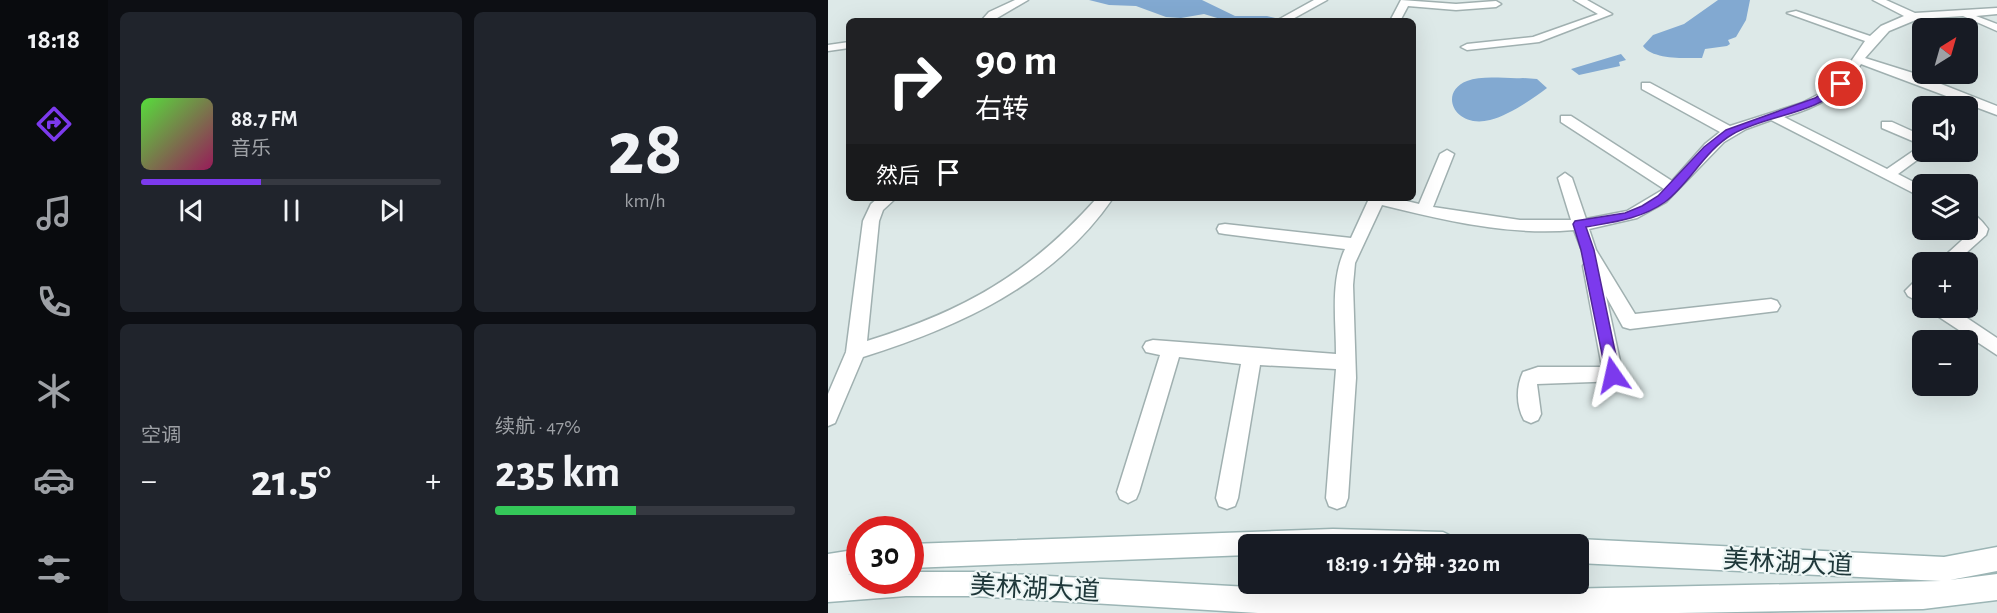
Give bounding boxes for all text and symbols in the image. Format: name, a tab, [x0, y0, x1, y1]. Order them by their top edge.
north arrow	[1912, 18, 1978, 84]
map controls	[1912, 18, 1978, 396]
text: 18:18	[28, 26, 80, 53]
text: 90 m	[975, 40, 1057, 82]
icon: right	[876, 42, 954, 120]
pin	[1815, 58, 1866, 109]
icon: arrive	[1824, 67, 1857, 100]
text: 右转	[975, 96, 1029, 123]
button: sound	[1912, 96, 1978, 162]
icon: directions	[33, 103, 75, 145]
text: 88.7 FM	[231, 108, 298, 130]
text: 28	[607, 111, 683, 189]
text: 音乐	[231, 139, 271, 159]
icon: arrive	[932, 156, 965, 189]
text: 然后	[876, 165, 920, 187]
button: layers	[1912, 174, 1978, 240]
text: km/h	[624, 191, 666, 211]
icon: music	[33, 192, 75, 234]
icon: previous	[175, 194, 208, 227]
icon: pause	[275, 194, 308, 227]
icon: next	[375, 194, 408, 227]
button: +	[1912, 252, 1978, 318]
icon: phone	[33, 281, 75, 323]
button: −	[1912, 330, 1978, 396]
position arrow	[1581, 343, 1645, 407]
icon: climate	[33, 370, 75, 412]
text: 续航 · 47%	[495, 417, 581, 437]
text: 空调	[141, 426, 181, 446]
text: 235 km	[495, 450, 620, 495]
icon: car	[33, 459, 75, 501]
text: 21.5°	[251, 459, 331, 504]
text: −	[141, 465, 157, 498]
text: +	[425, 465, 441, 498]
speed limit sign: 30	[846, 516, 924, 594]
street label: 美林湖大道	[1722, 545, 1854, 579]
icon: filters	[33, 548, 75, 590]
text: 18:19 · 1 分钟 · 320 m	[1327, 553, 1500, 575]
street label: 美林湖大道	[969, 571, 1101, 605]

